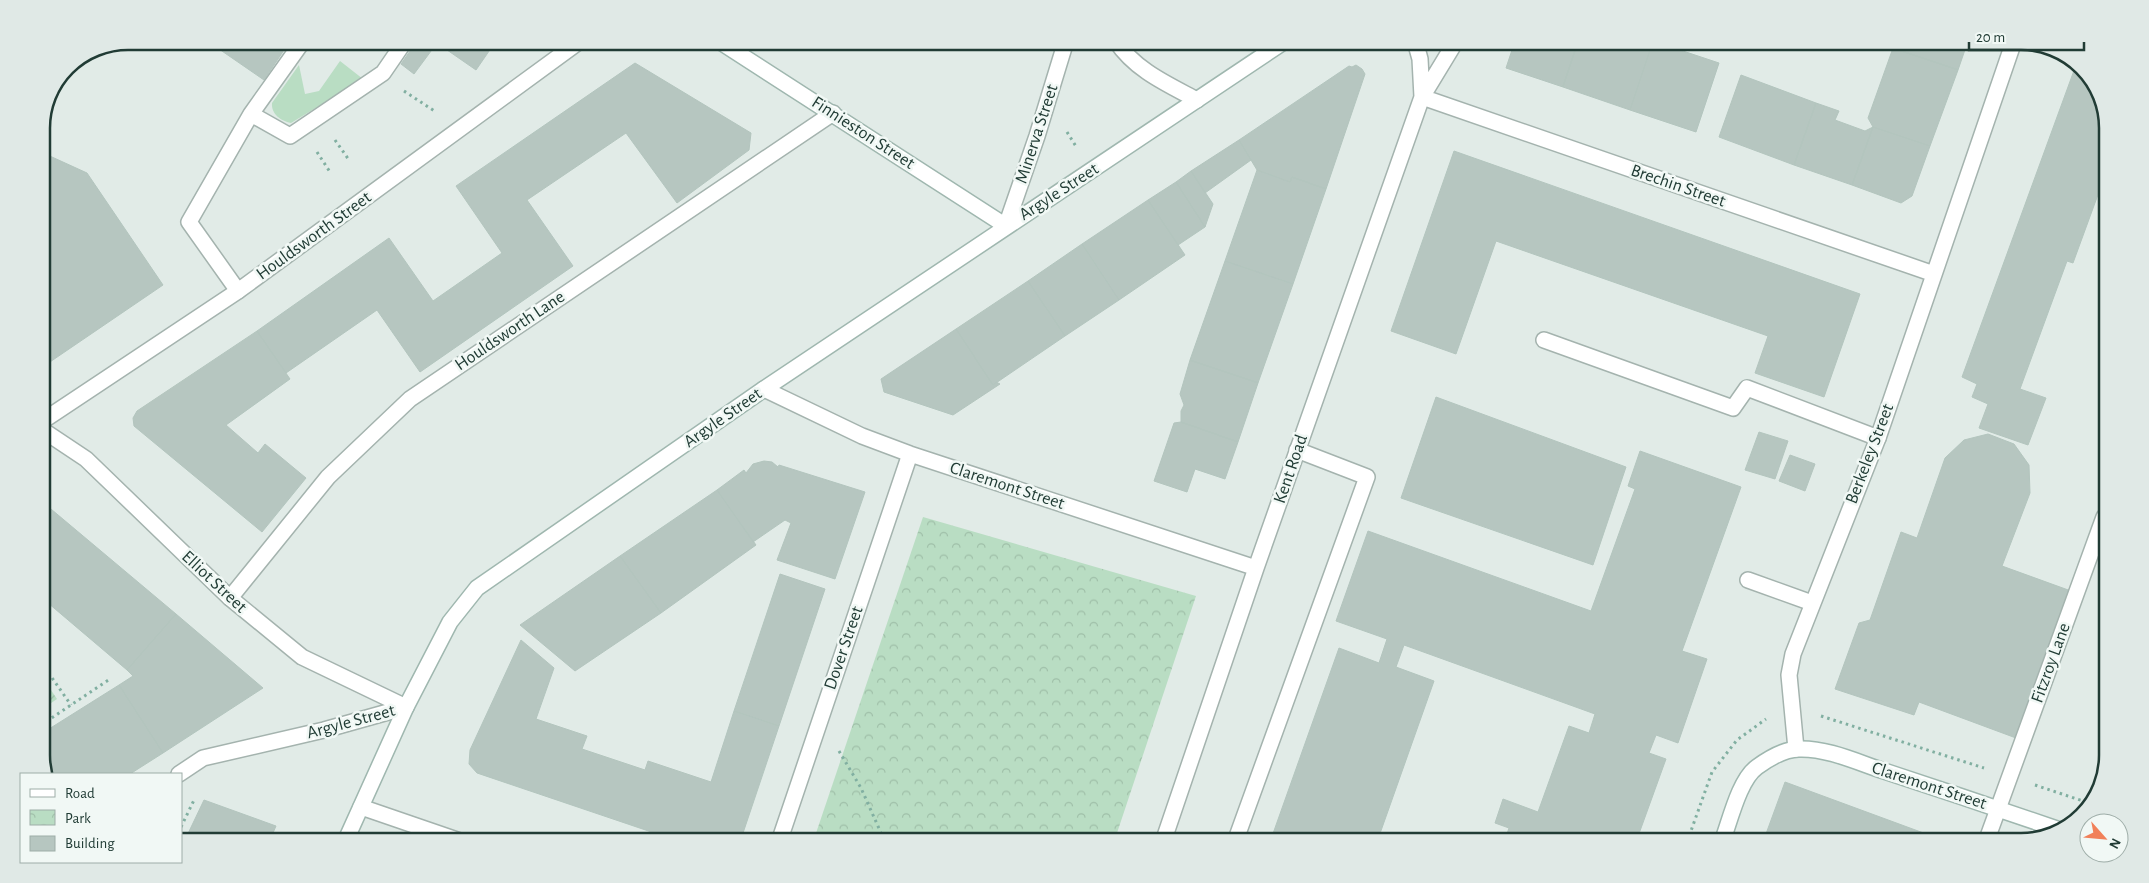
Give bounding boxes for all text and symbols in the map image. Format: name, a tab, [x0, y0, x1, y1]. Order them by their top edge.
scale bar	[1969, 20, 2084, 52]
text: 20 m	[1976, 30, 2005, 45]
street label: Minerva Street	[1012, 82, 1062, 186]
street label: Finnieston Street	[808, 93, 918, 173]
street label: Argyle Street	[1016, 160, 1102, 224]
street label: Brechin Street	[1628, 161, 1728, 211]
street label: Houldsworth Street	[253, 188, 375, 284]
street label: Houldsworth Lane	[452, 288, 568, 374]
street label: Argyle Street	[681, 385, 765, 451]
street label: Berkeley Street	[1843, 401, 1897, 507]
street label: Kent Road	[1271, 432, 1311, 506]
street label: Claremont Street	[947, 459, 1067, 513]
street label: Elliot Street	[178, 548, 250, 617]
street label: Dover Street	[821, 604, 867, 692]
street label: Fitzroy Lane	[2028, 621, 2074, 705]
street label: Argyle Street	[305, 702, 397, 742]
street label: Claremont Street	[1869, 759, 1989, 813]
legend	[20, 773, 182, 863]
text: Road	[65, 786, 95, 801]
text: Park	[65, 811, 91, 826]
north arrow	[2079, 813, 2129, 863]
text: Building	[65, 836, 115, 851]
text: N	[2106, 836, 2123, 851]

